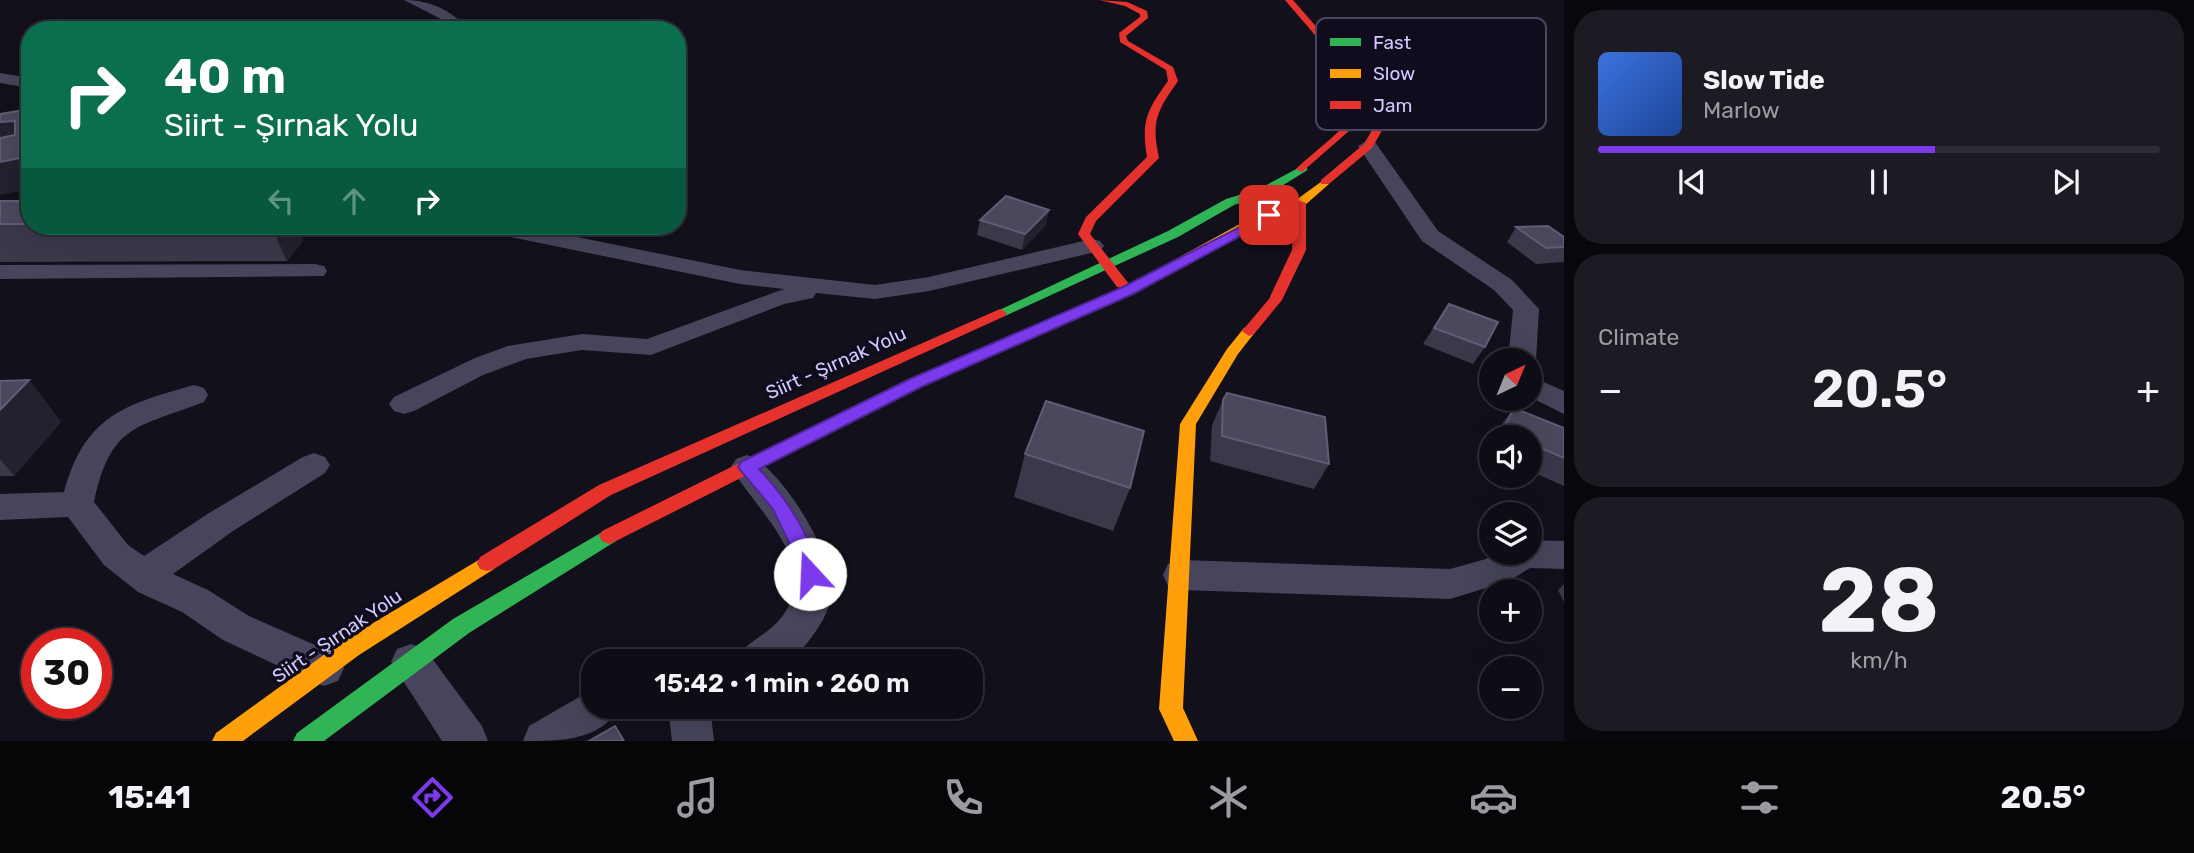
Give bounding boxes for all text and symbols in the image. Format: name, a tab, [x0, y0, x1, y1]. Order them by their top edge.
legend	[1316, 18, 1546, 130]
text: Fast	[1373, 31, 1412, 54]
text: 40 m	[164, 47, 286, 105]
icon: right	[49, 49, 140, 140]
text: Slow	[1373, 62, 1415, 85]
text: Slow Tide	[1703, 65, 1825, 96]
text: Jam	[1373, 94, 1412, 117]
text: Marlow	[1703, 96, 1780, 124]
text: Siirt - Şırnak Yolu	[164, 106, 419, 144]
icon: previous	[1673, 163, 1711, 201]
icon: pause	[1860, 163, 1898, 201]
icon: next	[2047, 163, 2085, 201]
icon: left	[262, 182, 300, 220]
icon: ahead	[335, 182, 373, 220]
icon: right	[408, 182, 446, 220]
pin	[1239, 185, 1299, 245]
icon: arrive	[1250, 196, 1288, 234]
street label: Siirt - Şırnak Yolu	[762, 322, 910, 404]
text: Climate	[1598, 323, 1679, 351]
north arrow	[1479, 348, 1542, 411]
map controls	[1479, 348, 1542, 719]
text: 20.5°	[1812, 358, 1947, 420]
text: −	[1598, 367, 1623, 413]
text: +	[2136, 367, 2160, 413]
button: sound	[1479, 425, 1542, 488]
button: layers	[1479, 502, 1542, 565]
position arrow	[773, 537, 847, 611]
text: 28	[1819, 546, 1939, 654]
button: +	[1479, 579, 1542, 642]
street label: Siirt - Şırnak Yolu	[268, 584, 406, 688]
speed limit sign: 30	[21, 628, 112, 719]
text: km/h	[1850, 646, 1908, 674]
button: −	[1479, 656, 1542, 719]
text: 15:42 · 1 min · 260 m	[654, 668, 910, 699]
icon: directions	[408, 773, 457, 822]
icon: music	[673, 773, 722, 822]
icon: phone	[939, 773, 988, 822]
icon: climate	[1204, 773, 1253, 822]
icon: car	[1469, 773, 1518, 822]
icon: filters	[1735, 773, 1784, 822]
text: 15:41	[108, 778, 191, 816]
text: 20.5°	[2000, 778, 2086, 816]

